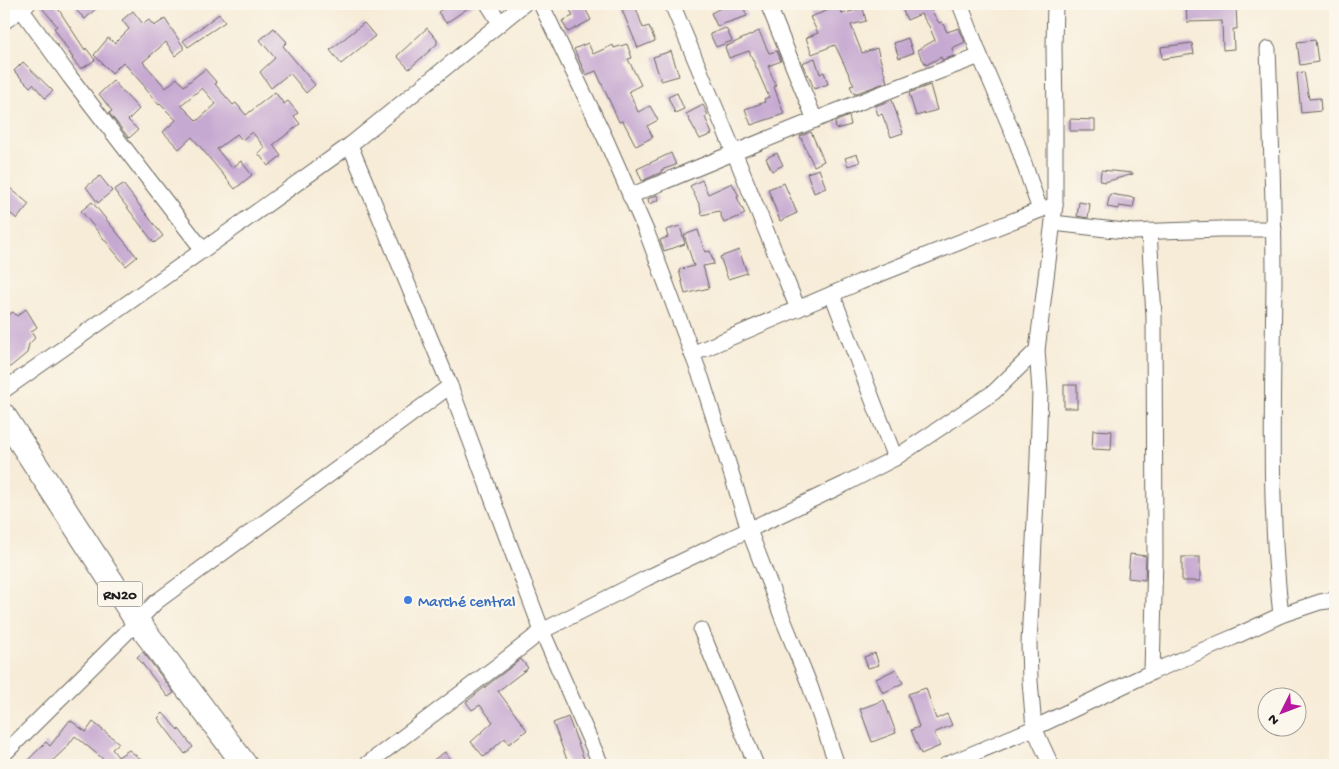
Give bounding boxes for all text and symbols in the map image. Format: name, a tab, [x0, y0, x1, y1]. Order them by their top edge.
road number: RN20	[98, 582, 142, 606]
marker: Marché central	[402, 594, 414, 606]
place label: Marché central	[418, 594, 516, 613]
north arrow	[1256, 686, 1306, 736]
text: N	[1265, 710, 1284, 728]

